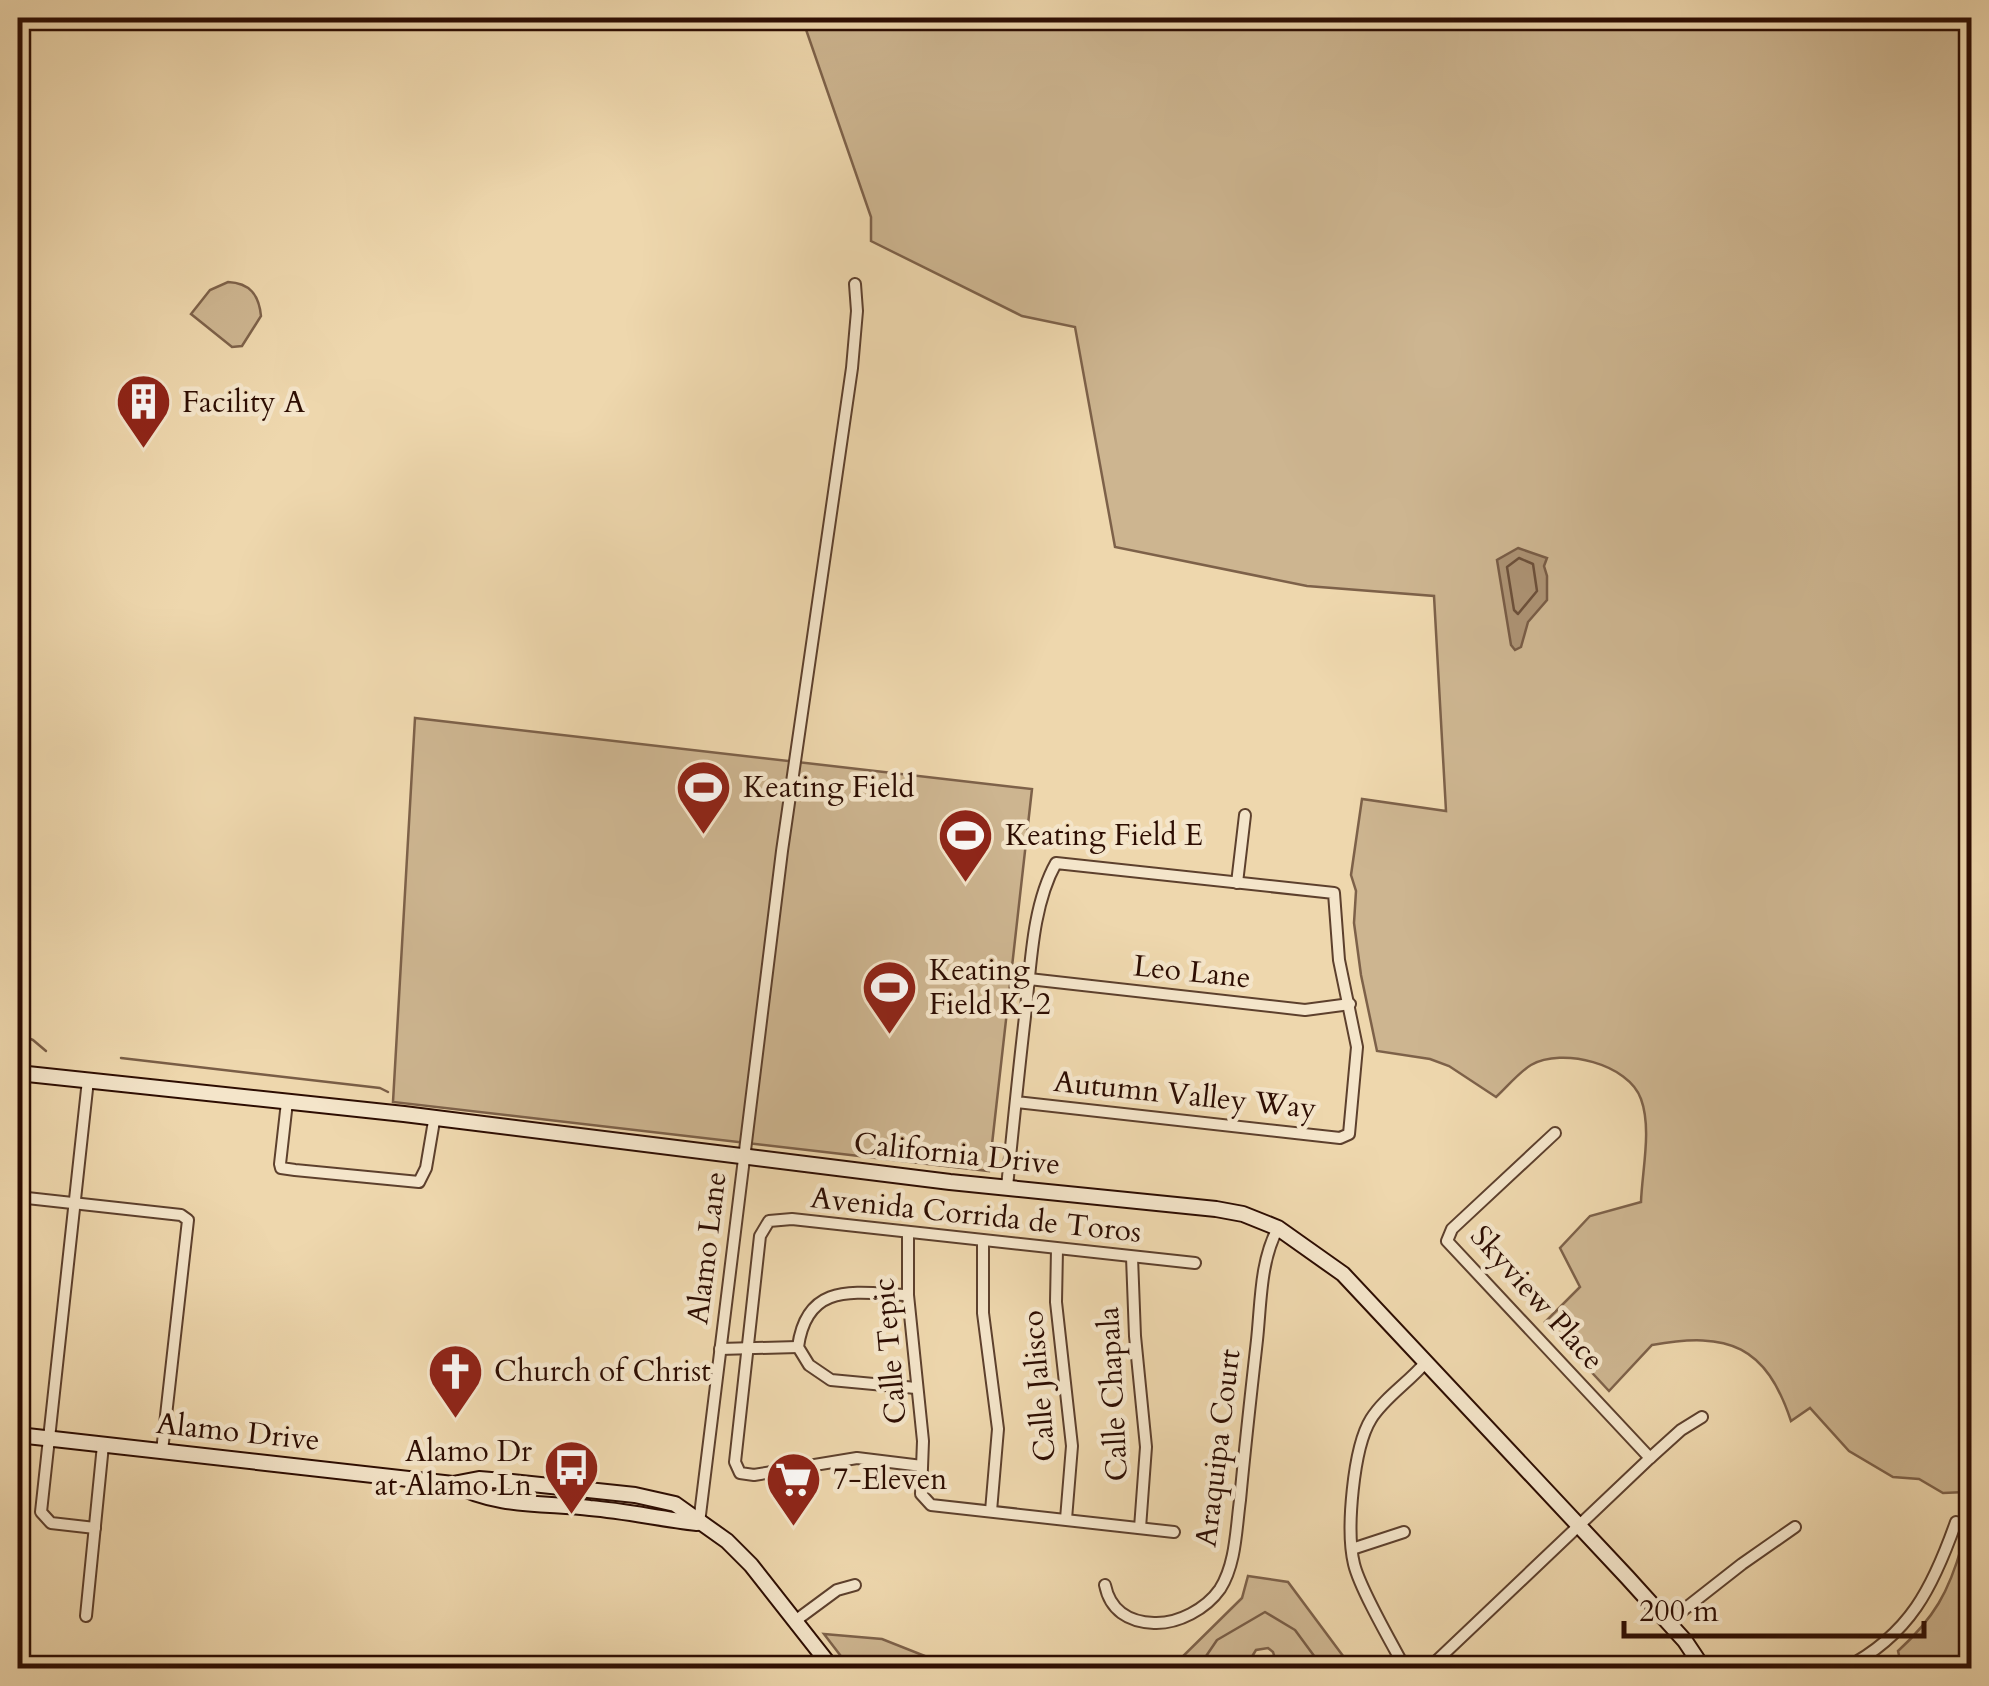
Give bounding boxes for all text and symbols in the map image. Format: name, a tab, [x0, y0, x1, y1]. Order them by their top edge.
building icon: Facility A	[113, 372, 173, 451]
place label: Facility A	[182, 382, 306, 423]
sports icon: Keating Field	[674, 757, 734, 836]
place label: Keating Field	[743, 767, 915, 808]
sports icon: Keating Field E	[936, 805, 996, 884]
place label: Keating Field E	[1005, 815, 1203, 856]
street label: Leo Lane	[1131, 945, 1253, 999]
place label: Keating Field K-2	[929, 950, 1051, 1025]
sports icon: Keating Field K-2	[860, 957, 920, 1036]
street label: Autumn Valley Way	[1052, 1061, 1319, 1129]
street label: California Drive	[852, 1123, 1062, 1185]
street label: Alamo Lane	[677, 1169, 737, 1327]
street label: Avenida Corrida de Toros	[809, 1177, 1143, 1253]
street label: Skyview Place	[1461, 1217, 1613, 1379]
street label: Calle Tepic	[863, 1276, 917, 1426]
street label: Calle Chapala	[1088, 1306, 1138, 1482]
street label: Calle Jalisco	[1012, 1309, 1066, 1463]
church icon: Church of Christ	[425, 1341, 485, 1420]
street label: Araquipa Court	[1186, 1346, 1251, 1549]
place label: Church of Christ	[494, 1351, 711, 1392]
street label: Alamo Drive	[154, 1403, 322, 1461]
place label: Alamo Dr at Alamo Ln	[375, 1431, 532, 1506]
bus stop icon: Alamo Dr at Alamo Ln	[541, 1438, 601, 1517]
supermarket icon: 7-Eleven	[764, 1449, 824, 1528]
place label: 7-Eleven	[833, 1459, 947, 1500]
scale bar	[1624, 1576, 1924, 1638]
text: 200 m	[1639, 1591, 1719, 1632]

